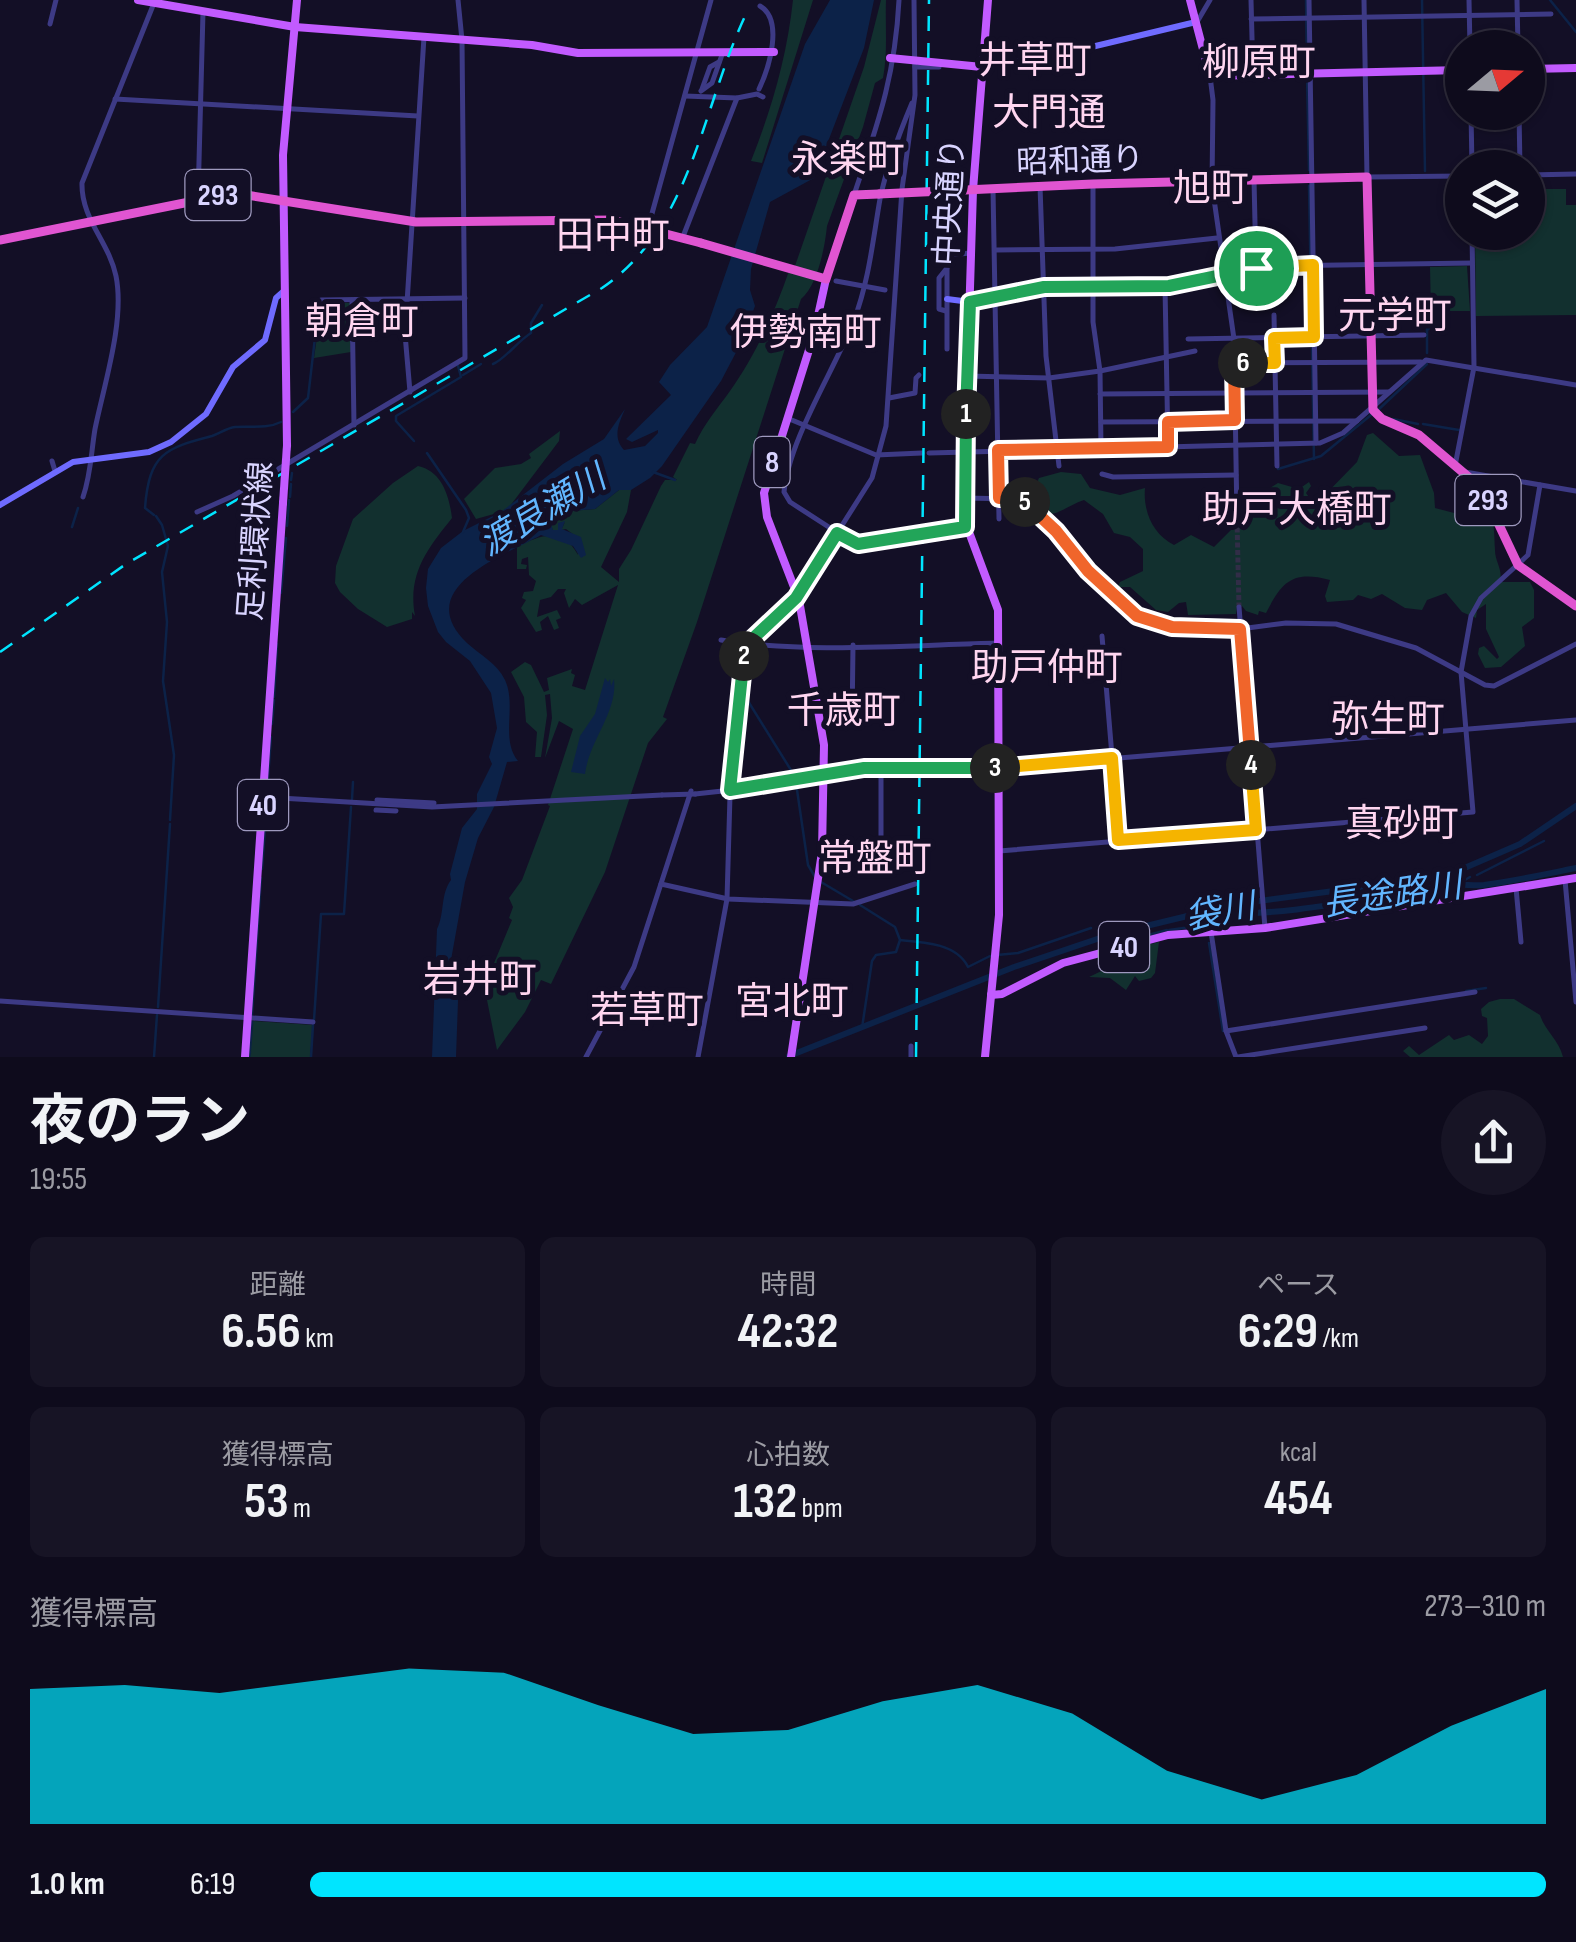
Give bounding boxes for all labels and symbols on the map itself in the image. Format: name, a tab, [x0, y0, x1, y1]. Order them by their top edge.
north arrow	[1445, 30, 1545, 130]
district label: 井草町	[978, 39, 1092, 84]
district label: 柳原町	[1202, 41, 1316, 86]
district label: 大門通	[992, 91, 1106, 136]
street label: 中央通り	[928, 137, 973, 267]
district label: 永楽町	[791, 138, 905, 183]
street label: 昭和通り	[1015, 140, 1145, 183]
district label: 旭町	[1173, 167, 1249, 212]
road number: 293	[186, 170, 250, 220]
district label: 田中町	[556, 214, 670, 259]
pin	[1214, 226, 1299, 311]
district label: 元学町	[1338, 294, 1452, 339]
district label: 朝倉町	[305, 300, 419, 345]
district label: 伊勢南町	[730, 311, 882, 356]
pin: 6	[1218, 338, 1268, 388]
pin: 1	[941, 389, 991, 439]
road number: 8	[754, 437, 790, 487]
water label: 渡良瀬川	[472, 455, 617, 566]
street label: 足利環状線	[231, 460, 282, 622]
road number: 293	[1456, 475, 1520, 525]
pin: 5	[1000, 477, 1050, 527]
district label: 助戸大橋町	[1202, 488, 1392, 533]
pin: 2	[719, 631, 769, 681]
district label: 助戸仲町	[971, 646, 1123, 691]
district label: 千歳町	[787, 689, 901, 734]
district label: 弥生町	[1331, 698, 1445, 743]
pin: 4	[1226, 740, 1276, 790]
pin: 3	[970, 743, 1020, 793]
road number: 40	[238, 780, 288, 830]
district label: 真砂町	[1345, 802, 1459, 847]
district label: 常盤町	[818, 837, 932, 882]
water label: 長途路川	[1320, 864, 1468, 927]
water label: 袋川	[1182, 885, 1262, 940]
road number: 40	[1099, 922, 1149, 972]
district label: 岩井町	[423, 958, 537, 1003]
district label: 宮北町	[735, 980, 849, 1025]
district label: 若草町	[590, 989, 704, 1034]

